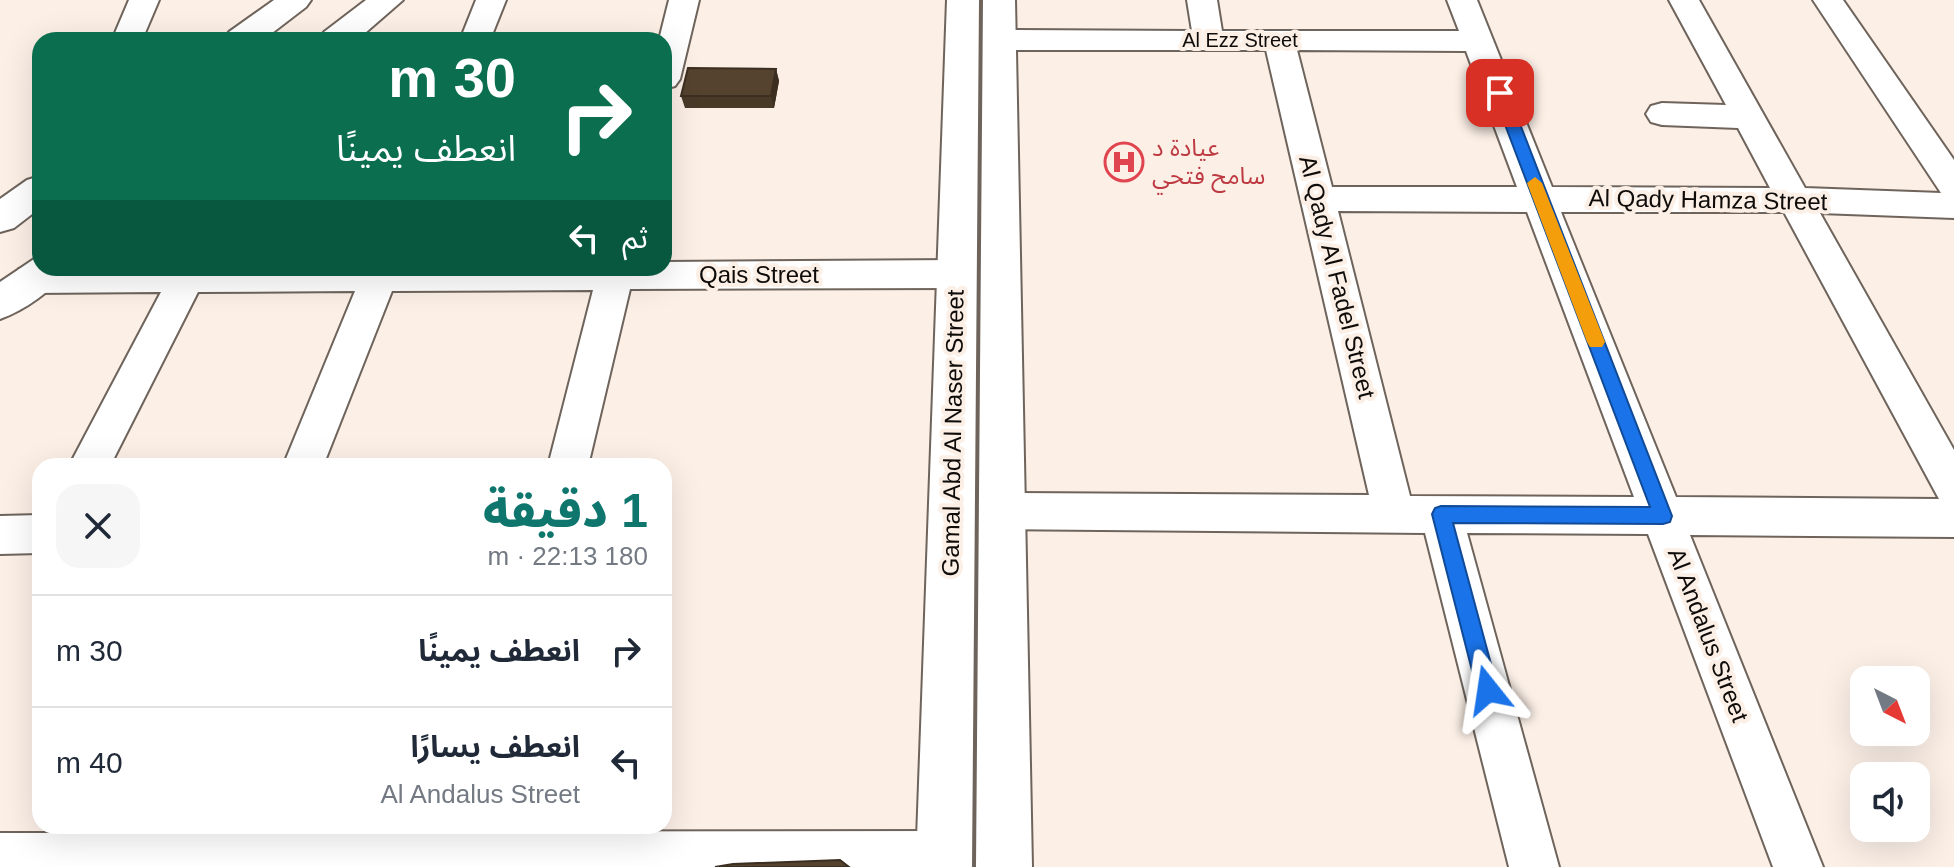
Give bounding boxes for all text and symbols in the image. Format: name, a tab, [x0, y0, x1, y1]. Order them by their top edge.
street label: Al Ezz Street	[1182, 29, 1298, 51]
text: 30 m	[388, 46, 516, 109]
pin	[1466, 59, 1534, 127]
icon: right	[544, 64, 648, 168]
icon: arrive	[1478, 71, 1522, 115]
text: انعطف يمينًا	[336, 128, 516, 169]
place label: عيادة د سامح فتحي	[1152, 134, 1265, 195]
hospital icon: عيادة د سامح فتحي	[1103, 141, 1145, 183]
street label: Al Qady Al Fadel Street	[1294, 153, 1381, 401]
street label: Al Qady Hamza Street	[1588, 184, 1828, 215]
icon: left	[562, 216, 606, 260]
text: ثم	[622, 221, 648, 254]
street label: Qais Street	[699, 261, 819, 288]
street label: Gamal Abd Al Naser Street	[936, 289, 969, 577]
button: close	[56, 484, 140, 568]
text: 1 دقيقة	[483, 484, 648, 537]
text: 180 m · 22:13	[488, 541, 648, 571]
street label: Al Andalus Street	[1663, 544, 1754, 726]
icon: right	[604, 629, 648, 673]
text: 30 m	[56, 634, 123, 667]
text: انعطف يمينًا	[418, 634, 580, 667]
position arrow	[1446, 648, 1530, 732]
north arrow	[1850, 666, 1930, 746]
map controls	[1850, 666, 1930, 842]
text: انعطف يسارًا	[411, 730, 580, 763]
icon: left	[604, 741, 648, 785]
text: 40 m	[56, 746, 123, 779]
button: sound	[1850, 762, 1930, 842]
text: Al Andalus Street	[381, 779, 580, 809]

